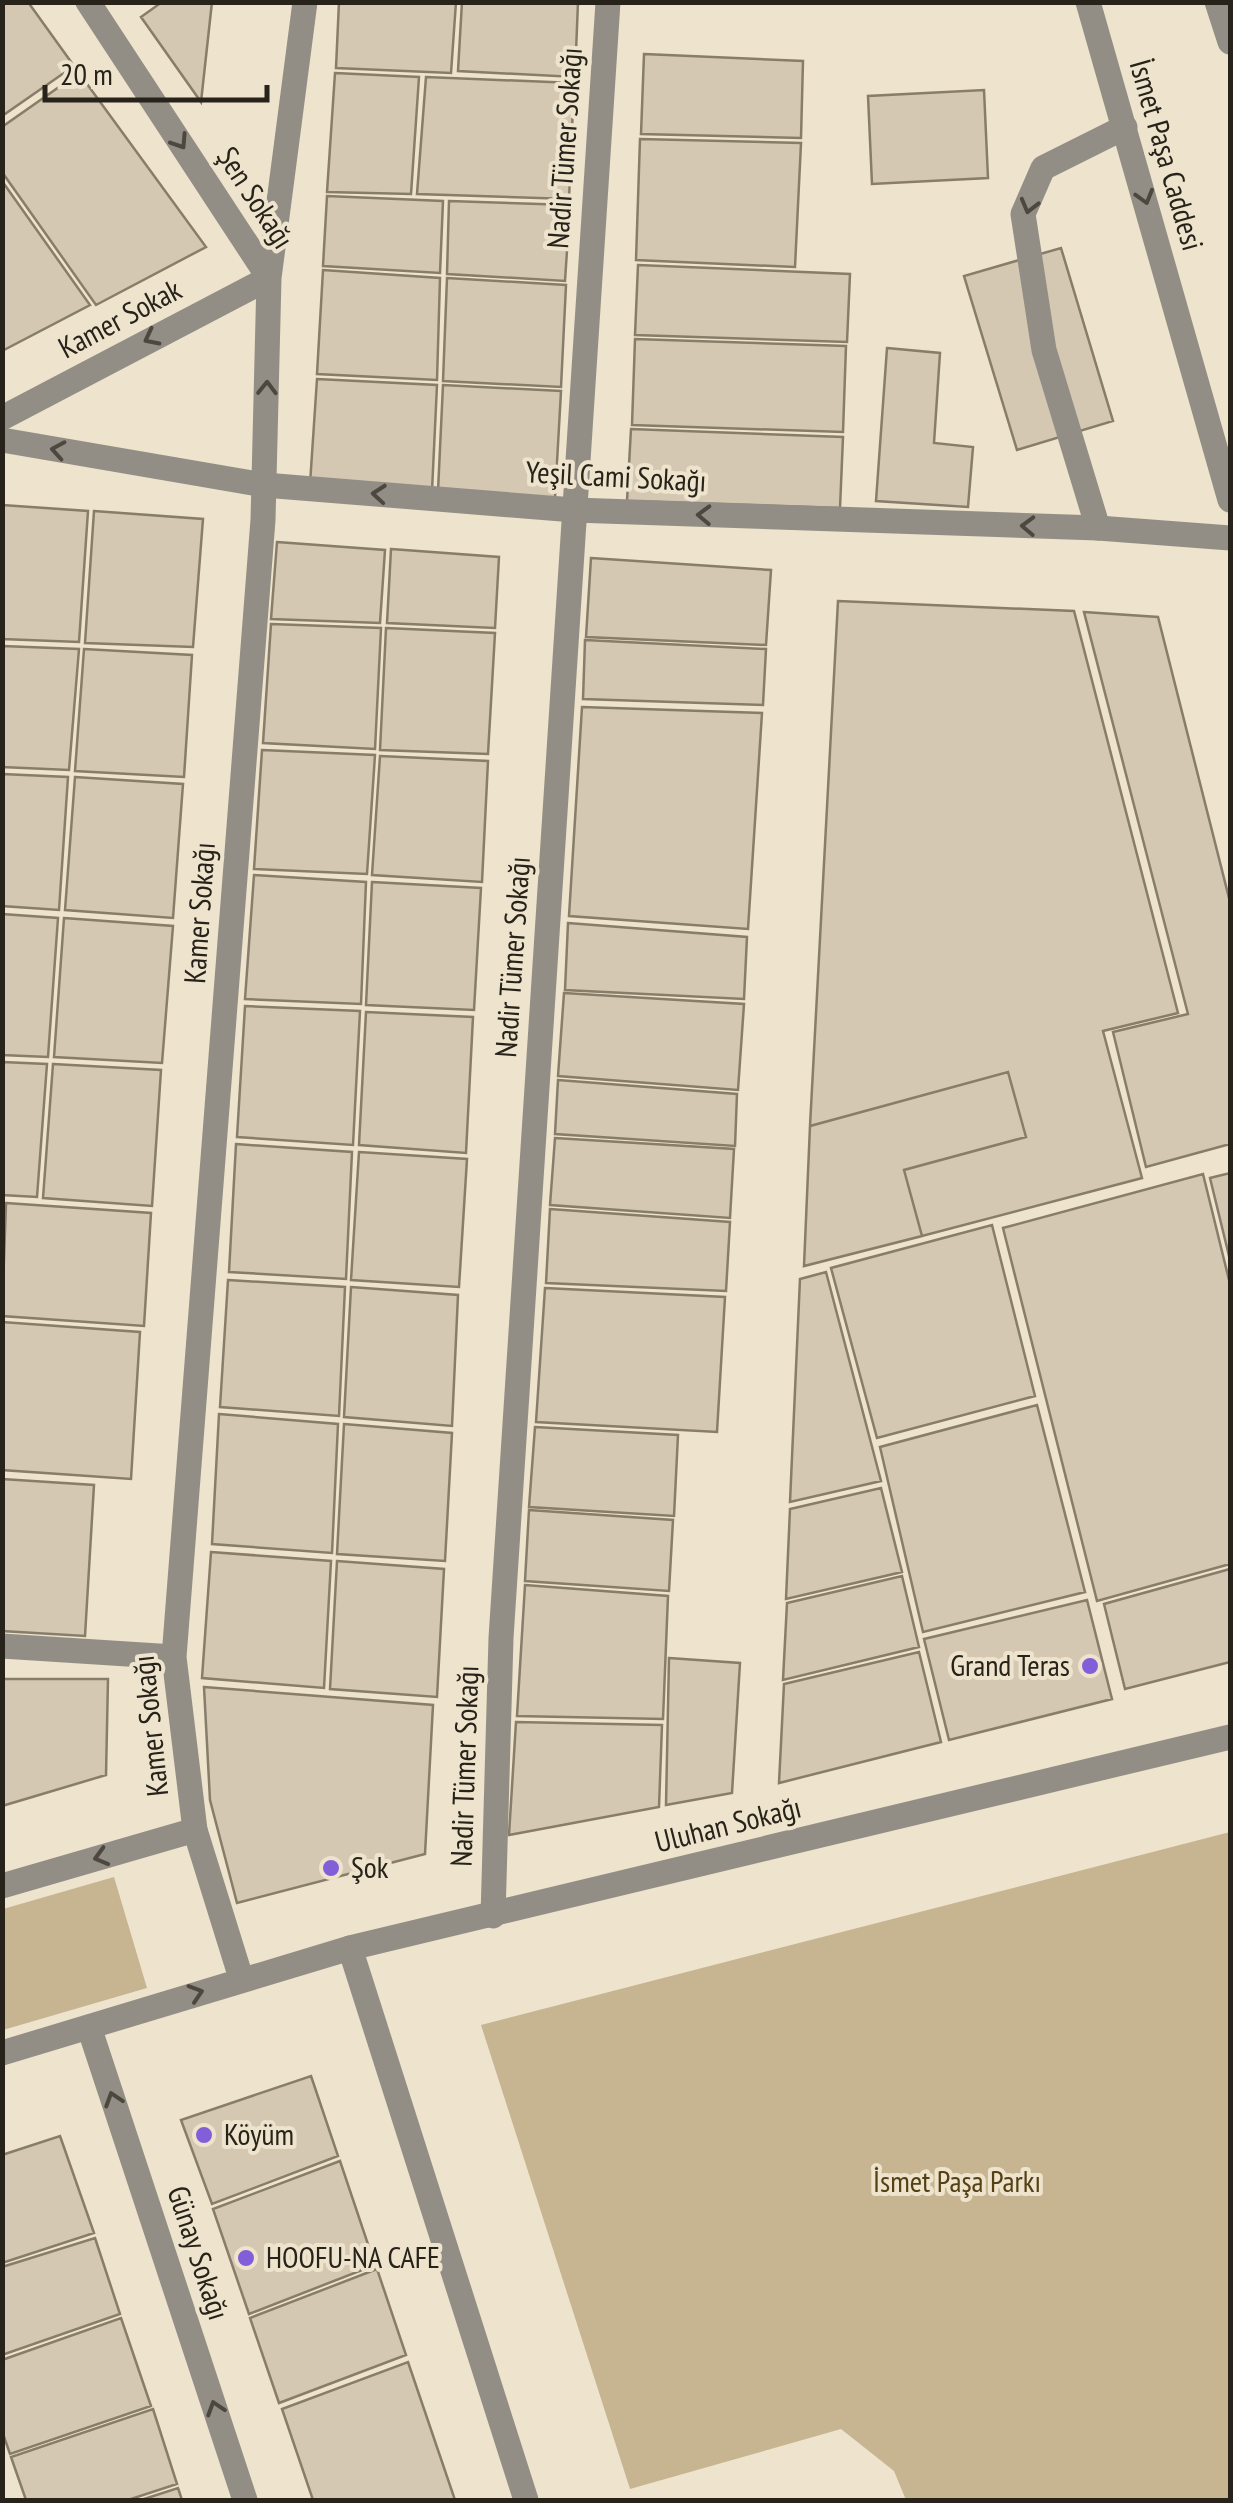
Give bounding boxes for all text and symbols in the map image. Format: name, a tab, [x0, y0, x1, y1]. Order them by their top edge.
scale bar	[45, 40, 268, 102]
street label: Nadir Tümer Sokağı	[537, 46, 590, 250]
text: 20 m	[60, 54, 113, 93]
street label: İsmet Paşa Caddesi	[1122, 54, 1213, 255]
one-way arrow	[167, 132, 186, 150]
street label: Şen Sokağı	[209, 139, 304, 255]
one-way arrow	[1133, 188, 1154, 205]
one-way arrow	[1020, 197, 1041, 215]
street label: Kamer Sokak	[51, 269, 188, 366]
one-way arrow	[144, 326, 162, 345]
one-way arrow	[256, 379, 277, 395]
one-way arrow	[49, 440, 66, 461]
street label: Yeşil Cami Sokağı	[525, 451, 707, 500]
one-way arrow	[371, 484, 387, 506]
one-way arrow	[695, 504, 711, 525]
one-way arrow	[1020, 515, 1036, 536]
street label: Kamer Sokağı	[174, 841, 223, 985]
street label: Nadir Tümer Sokağı	[485, 855, 538, 1059]
place label: Grand Teras	[950, 1645, 1070, 1684]
street label: Kamer Sokağı	[123, 1654, 176, 1799]
marker: Grand Teras	[1079, 1655, 1101, 1677]
street label: Nadir Tümer Sokağı	[440, 1665, 487, 1867]
street label: Uluhan Sokağı	[650, 1787, 805, 1861]
one-way arrow	[93, 1845, 110, 1866]
place label: Şok	[351, 1847, 389, 1886]
marker: Şok	[320, 1857, 342, 1879]
one-way arrow	[186, 1984, 203, 2004]
one-way arrow	[104, 2092, 124, 2109]
place label: Köyüm	[224, 2114, 294, 2153]
marker: Köyüm	[193, 2124, 215, 2146]
park label: İsmet Paşa Parkı	[873, 2161, 1041, 2200]
street label: Günay Sokağı	[159, 2181, 239, 2324]
place label: HOOFU-NA CAFE	[266, 2237, 440, 2276]
marker: HOOFU-NA CAFE	[235, 2247, 257, 2269]
one-way arrow	[206, 2400, 226, 2417]

